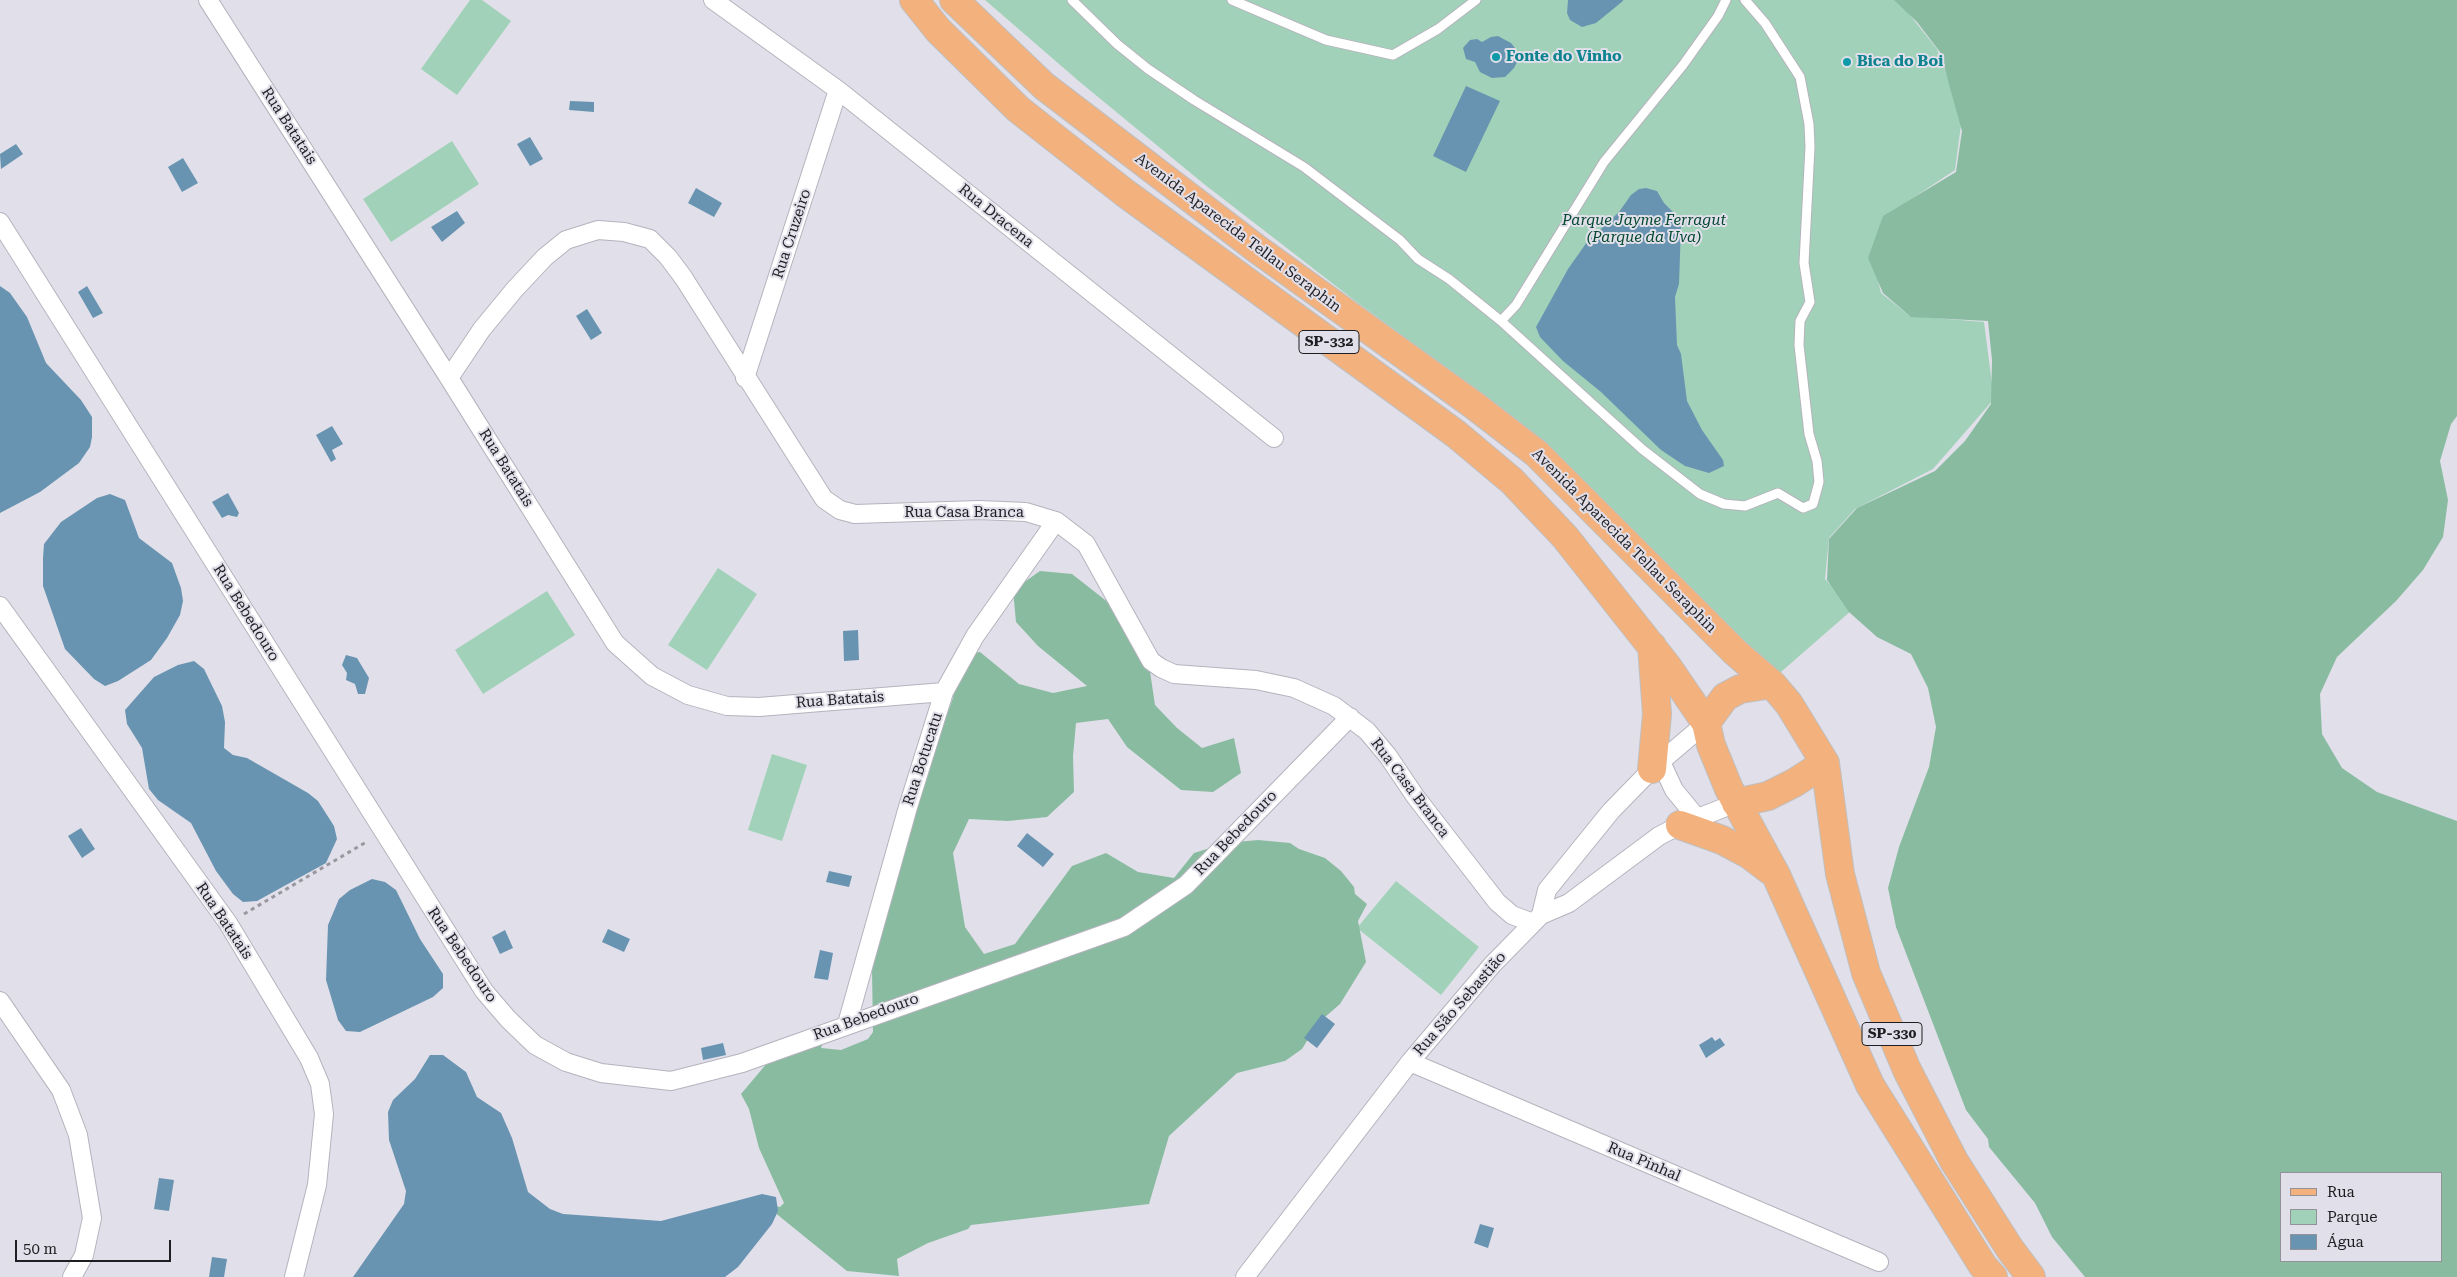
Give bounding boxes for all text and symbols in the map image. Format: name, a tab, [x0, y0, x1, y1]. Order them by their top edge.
place label: Fonte do Vinho	[1506, 48, 1622, 66]
marker: Fonte do Vinho	[1490, 51, 1502, 63]
place label: Bica do Boi	[1857, 53, 1943, 71]
marker: Bica do Boi	[1841, 56, 1853, 68]
street label: Rua Batatais	[257, 84, 321, 168]
street label: Avenida Aparecida Tellau Seraphin	[1131, 150, 1345, 316]
street label: Rua Dracena	[955, 180, 1037, 252]
street label: Rua Cruzeiro	[769, 187, 815, 281]
park label: Parque Jayme Ferragut (Parque da Uva)	[1562, 212, 1726, 247]
road number: SP-332	[1299, 331, 1359, 354]
street label: Rua Batatais	[475, 426, 537, 510]
street label: Avenida Aparecida Tellau Seraphin	[1528, 445, 1720, 637]
street label: Rua Casa Branca	[904, 504, 1024, 522]
street label: Rua Bebedouro	[209, 561, 283, 665]
street label: Rua Batatais	[795, 688, 885, 712]
street label: Rua Botucatu	[899, 710, 947, 808]
street label: Rua Casa Branca	[1367, 735, 1453, 841]
street label: Rua Bebedouro	[1191, 787, 1281, 879]
street label: Rua Batatais	[192, 879, 256, 963]
street label: Rua Bebedouro	[424, 904, 500, 1006]
street label: Rua São Sebastião	[1410, 948, 1510, 1060]
street label: Rua Bebedouro	[811, 990, 921, 1044]
road number: SP-330	[1862, 1022, 1922, 1046]
street label: Rua Pinhal	[1605, 1139, 1683, 1185]
legend	[2280, 1172, 2442, 1262]
text: Rua	[2327, 1183, 2355, 1201]
text: Parque	[2327, 1208, 2378, 1226]
scale bar	[18, 1230, 174, 1262]
text: Água	[2327, 1233, 2364, 1251]
text: 50 m	[23, 1240, 57, 1258]

